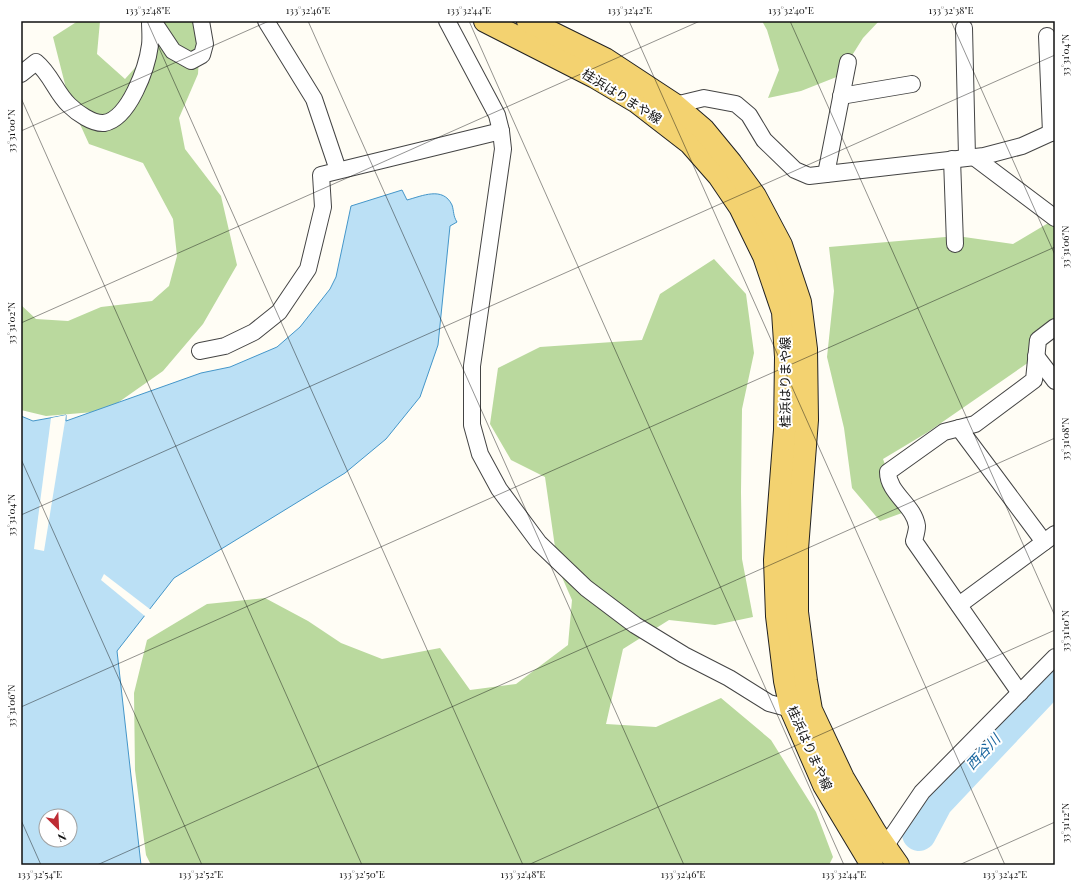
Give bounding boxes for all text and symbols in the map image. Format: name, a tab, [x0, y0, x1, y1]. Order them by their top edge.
text: 133°32'48"E	[126, 3, 170, 17]
text: 133°32'46"E	[286, 3, 330, 17]
text: 133°32'44"E	[447, 3, 491, 17]
text: 133°32'42"E	[608, 3, 652, 17]
text: 133°32'40"E	[768, 3, 814, 17]
text: 133°32'38"E	[928, 3, 974, 17]
text: 33°31'04"N	[1058, 34, 1072, 76]
street label: 桂浜はりまや線	[579, 64, 665, 127]
text: 33°31'00"N	[4, 109, 18, 153]
text: 33°31'06"N	[1058, 226, 1072, 268]
text: 33°31'02"N	[4, 302, 18, 344]
street label: 桂浜はりまや線	[776, 336, 793, 428]
text: 33°31'08"N	[1058, 418, 1072, 460]
text: 33°31'04"N	[4, 494, 18, 536]
text: 33°31'10"N	[1058, 610, 1072, 652]
text: 33°31'06"N	[4, 685, 18, 727]
street label: 桂浜はりまや線	[784, 703, 837, 793]
water label: 西谷川	[961, 728, 1005, 773]
text: 33°31'12"N	[1058, 803, 1072, 843]
north arrow	[38, 808, 78, 848]
text: N	[56, 829, 69, 846]
text: 133°32'54"E	[18, 867, 62, 881]
text: 133°32'52"E	[179, 867, 223, 881]
text: 133°32'50"E	[339, 867, 385, 881]
text: 133°32'48"E	[501, 867, 545, 881]
text: 133°32'46"E	[661, 867, 705, 881]
text: 133°32'44"E	[822, 867, 866, 881]
text: 133°32'42"E	[983, 867, 1027, 881]

